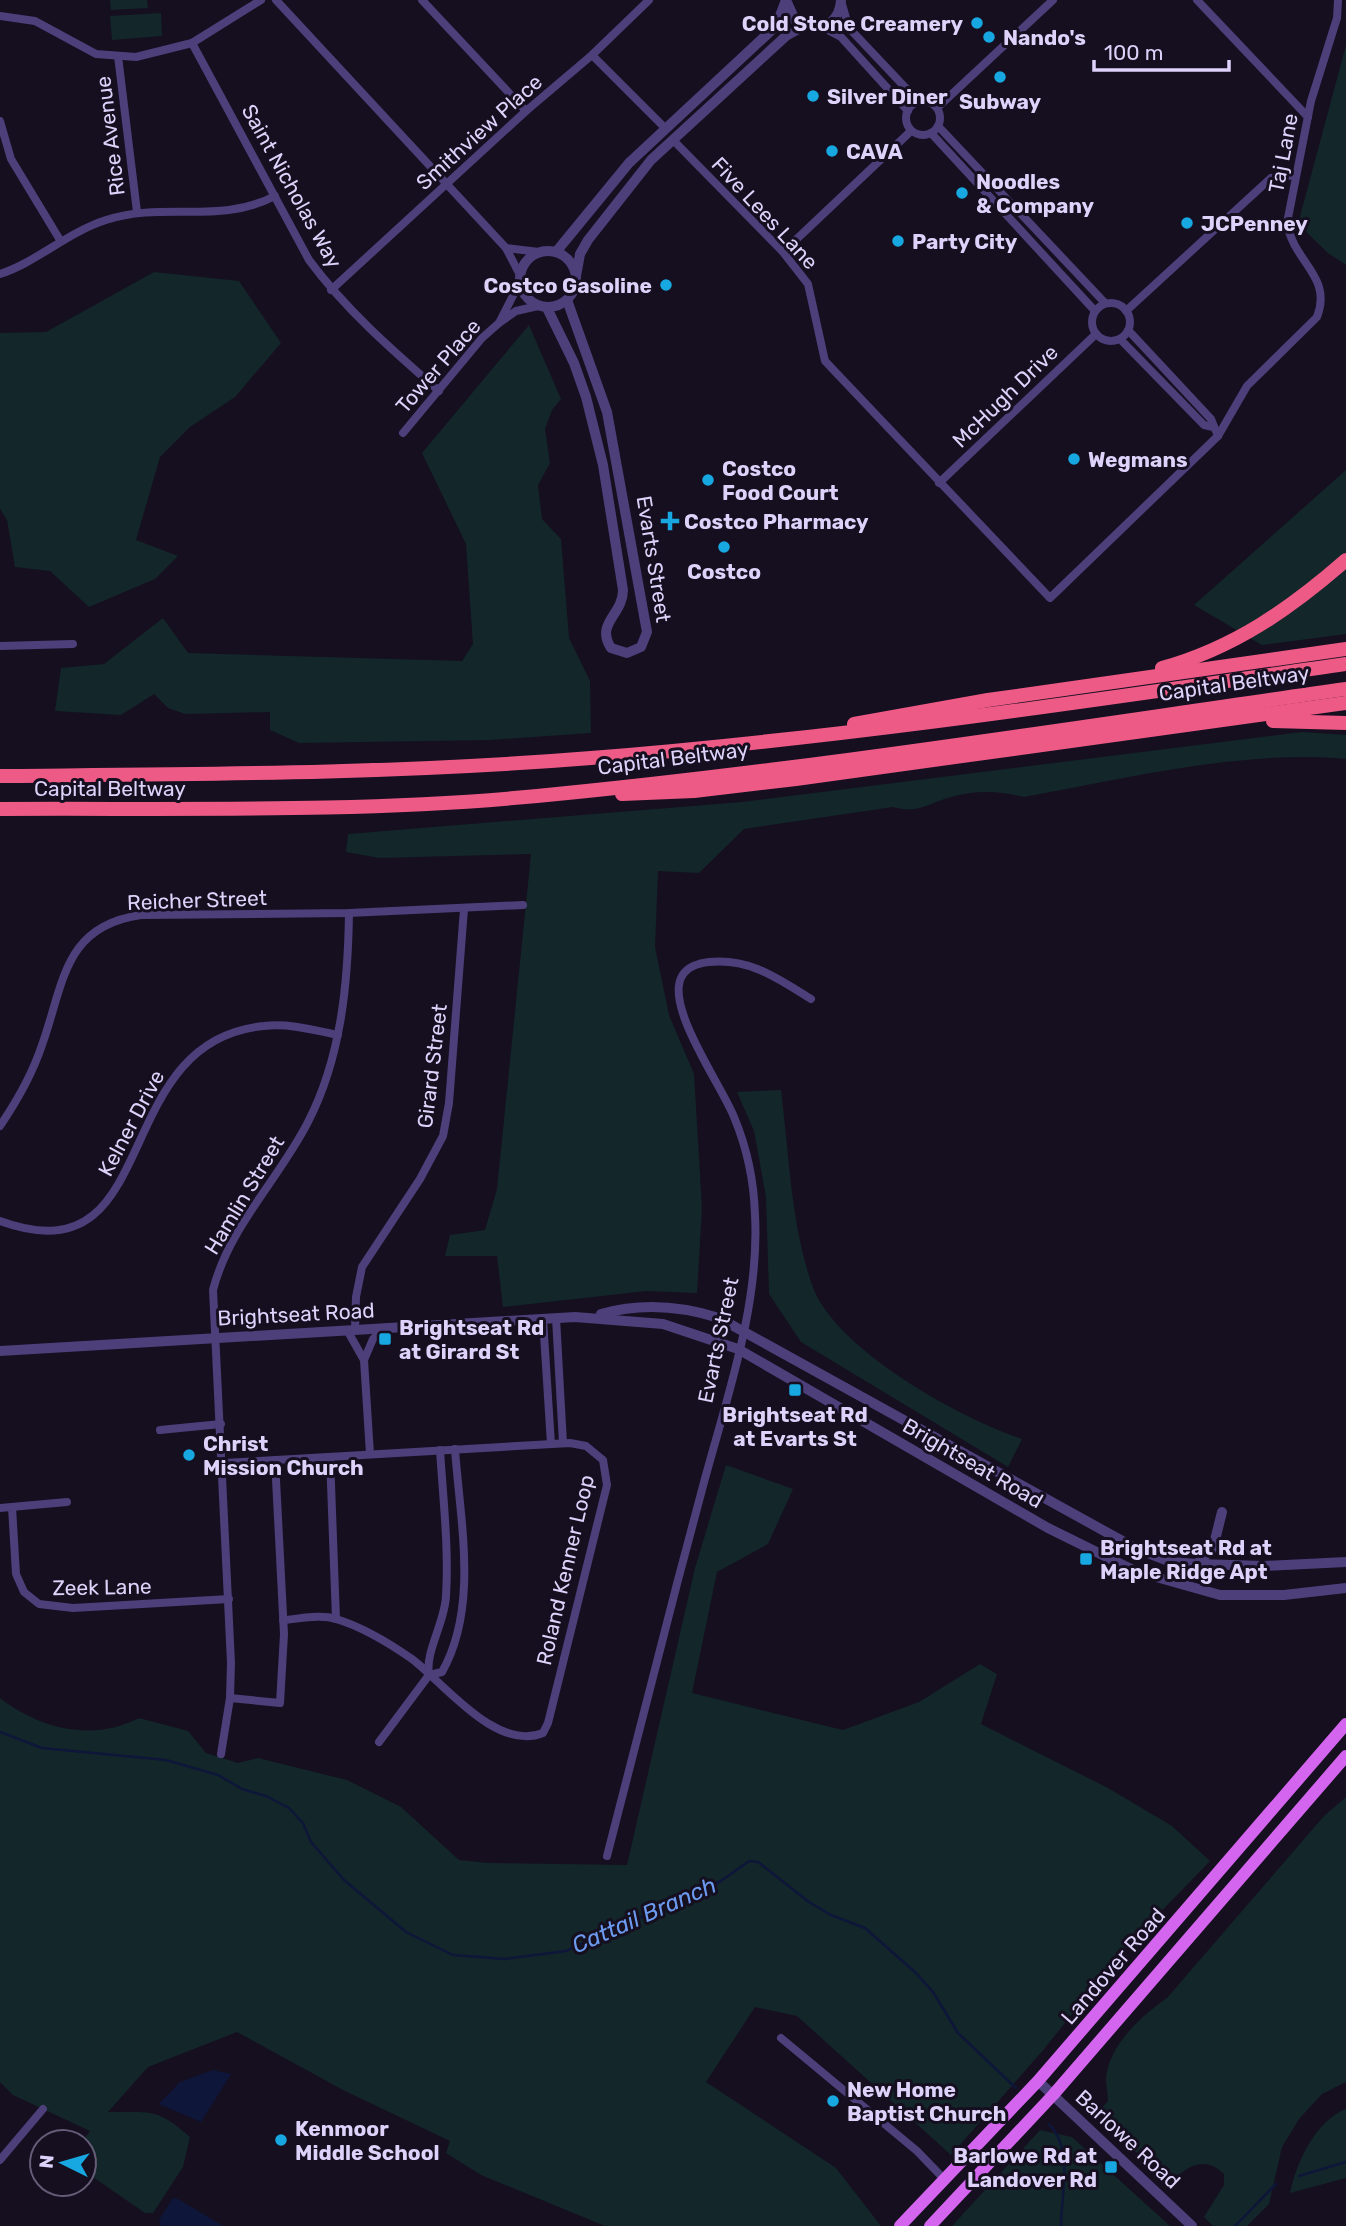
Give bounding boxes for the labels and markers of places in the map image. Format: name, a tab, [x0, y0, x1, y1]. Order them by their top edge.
place label: Cold Stone Creamery	[742, 11, 963, 36]
marker: Cold Stone Creamery	[969, 15, 985, 31]
place label: Nando's	[1003, 25, 1086, 50]
marker: Nando's	[981, 29, 997, 45]
marker: Subway	[992, 69, 1008, 85]
place label: Silver Diner	[827, 84, 948, 109]
marker: Silver Diner	[805, 88, 821, 104]
place label: Subway	[959, 89, 1042, 114]
place label: CAVA	[846, 139, 903, 164]
marker: CAVA	[824, 143, 840, 159]
place label: Noodles & Company	[976, 169, 1095, 218]
marker: Noodles & Company	[954, 185, 970, 201]
place label: JCPenney	[1201, 211, 1308, 236]
marker: JCPenney	[1179, 215, 1195, 231]
place label: Party City	[912, 229, 1018, 254]
marker: Party City	[890, 233, 906, 249]
place label: Costco Gasoline	[483, 273, 652, 298]
marker: Costco Gasoline	[658, 277, 674, 293]
place label: Wegmans	[1088, 447, 1188, 472]
marker: Wegmans	[1066, 451, 1082, 467]
place label: Costco Food Court	[722, 456, 839, 505]
marker: Costco Food Court	[700, 472, 716, 488]
place label: Costco Pharmacy	[684, 509, 869, 534]
marker: Costco Pharmacy	[662, 513, 678, 529]
marker: Costco	[716, 539, 732, 555]
place label: Costco	[687, 559, 761, 584]
place label: Brightseat Rd at Girard St	[399, 1315, 544, 1364]
marker: Brightseat Rd at Girard St	[377, 1331, 393, 1347]
marker: Brightseat Rd at Evarts St	[787, 1382, 803, 1398]
place label: Brightseat Rd at Evarts St	[722, 1402, 868, 1451]
place label: Christ Mission Church	[203, 1431, 364, 1480]
marker: Christ Mission Church	[181, 1447, 197, 1463]
place label: Brightseat Rd at Maple Ridge Apt	[1100, 1535, 1272, 1584]
marker: Brightseat Rd at Maple Ridge Apt	[1078, 1551, 1094, 1567]
place label: New Home Baptist Church	[847, 2077, 1006, 2126]
marker: New Home Baptist Church	[825, 2093, 841, 2109]
place label: Kenmoor Middle School	[295, 2116, 439, 2165]
marker: Kenmoor Middle School	[273, 2132, 289, 2148]
place label: Barlowe Rd at Landover Rd	[953, 2143, 1097, 2192]
marker: Barlowe Rd at Landover Rd	[1103, 2159, 1119, 2175]

